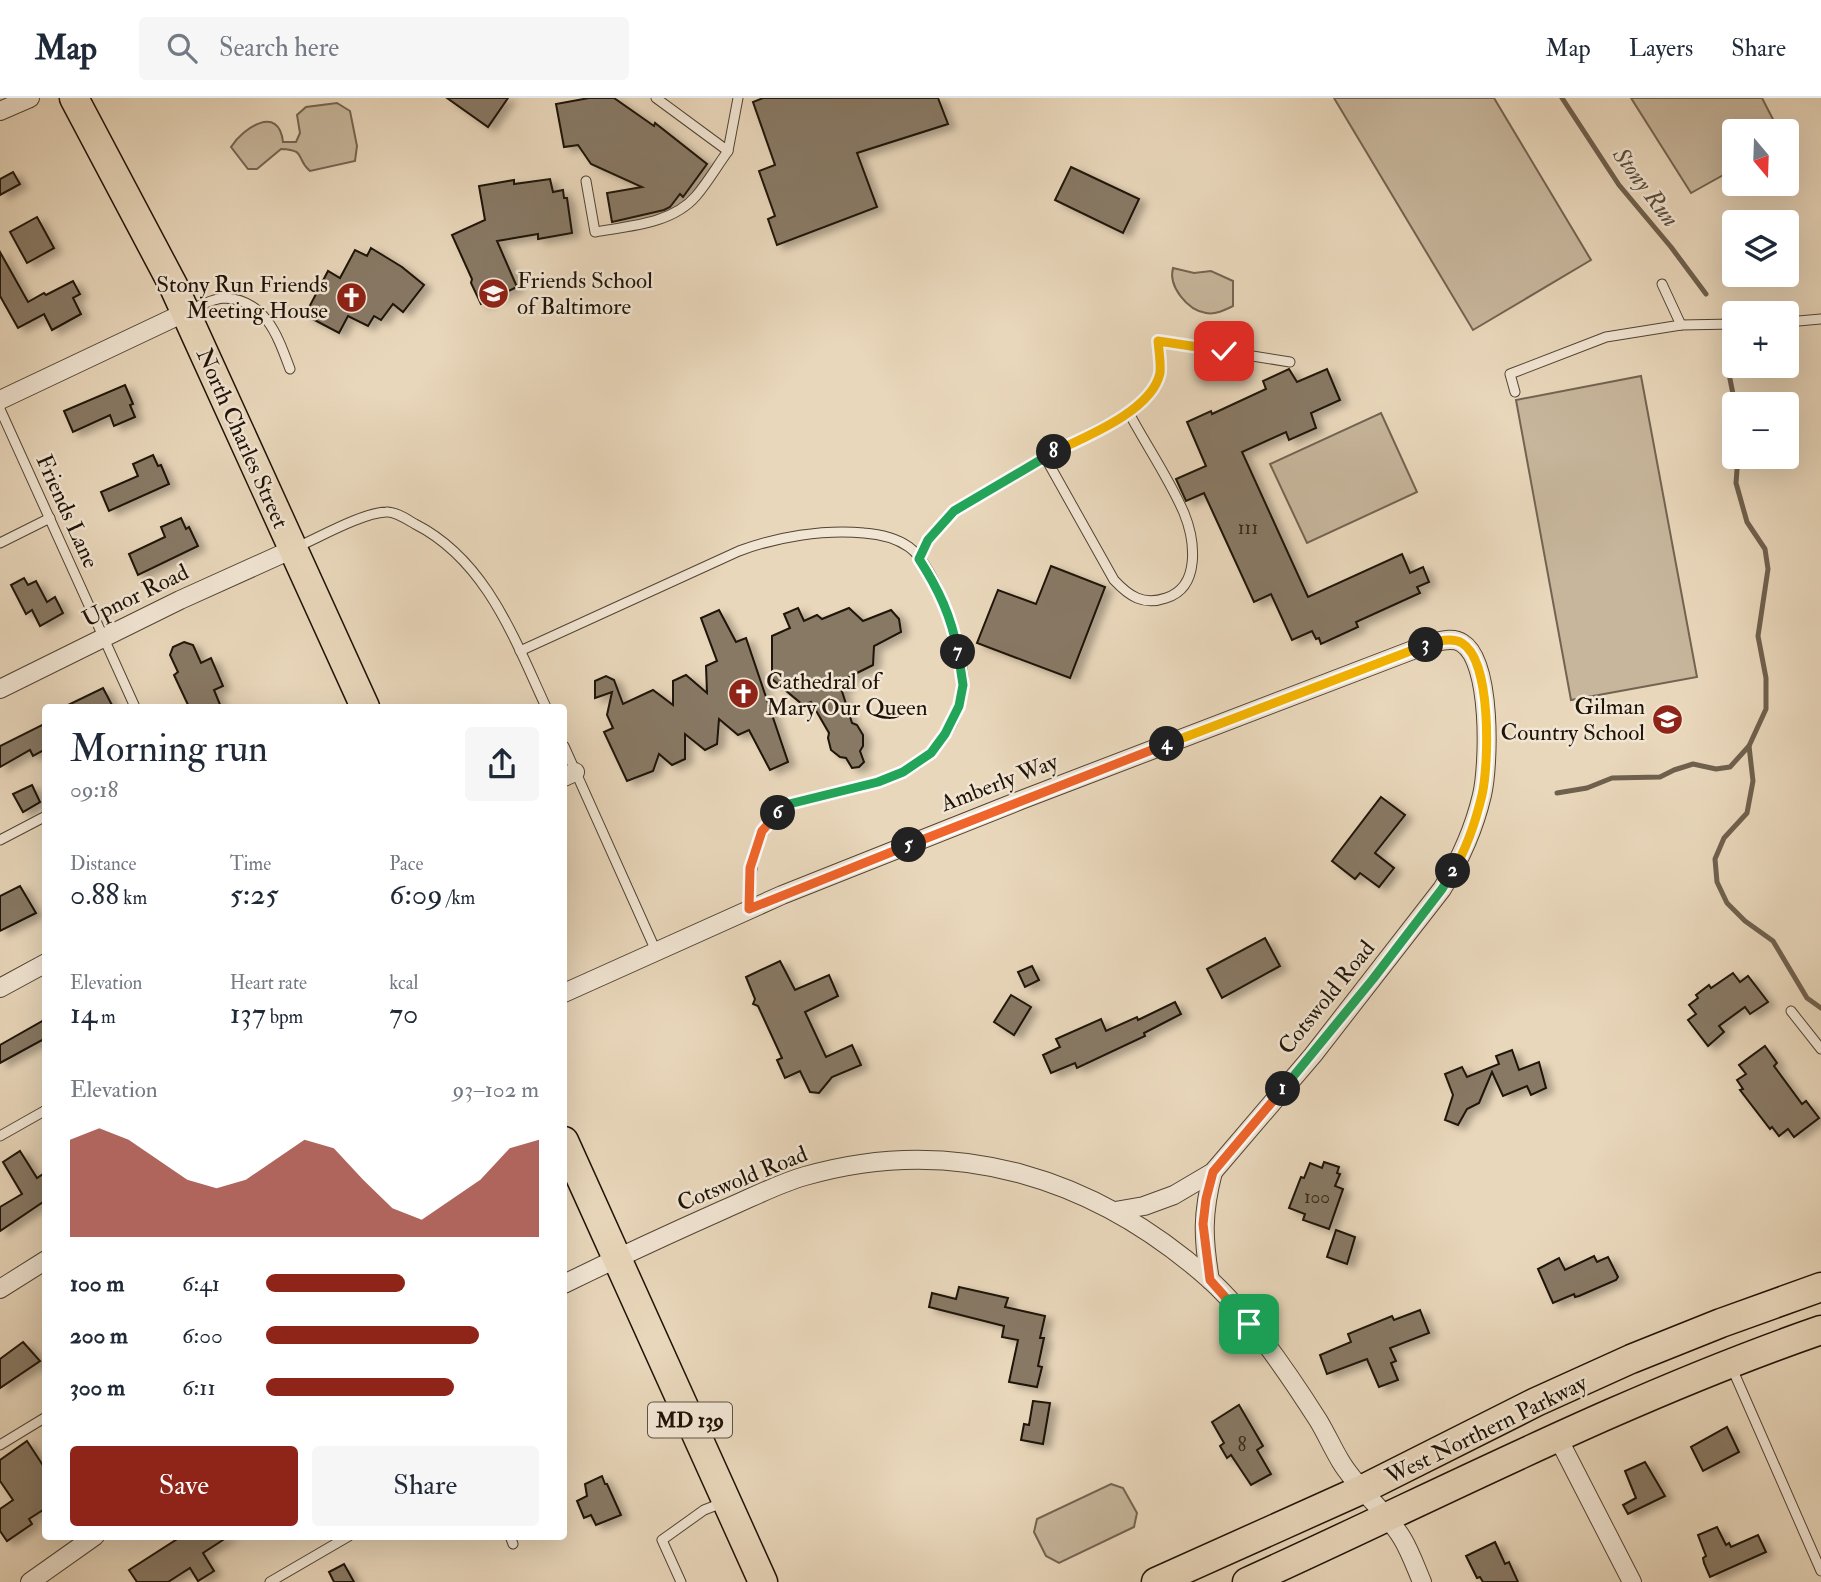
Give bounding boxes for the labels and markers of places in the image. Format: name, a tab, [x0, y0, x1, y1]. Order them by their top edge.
place label: Friends School of Baltimore	[517, 266, 653, 321]
place label: Stony Run Friends Meeting House	[156, 270, 328, 325]
school or university icon: Friends School of Baltimore	[477, 276, 511, 310]
church icon: Stony Run Friends Meeting House	[334, 280, 368, 314]
pin	[1194, 321, 1254, 381]
pin: 8	[1036, 434, 1072, 470]
pin: 3	[1408, 628, 1444, 662]
pin: 7	[940, 634, 976, 670]
place label: Cathedral of Mary Our Queen	[766, 667, 928, 722]
church icon: Cathedral of Mary Our Queen	[726, 677, 760, 711]
place label: Gilman Country School	[1500, 692, 1645, 747]
school or university icon: Gilman Country School	[1651, 702, 1685, 736]
pin: 4	[1150, 726, 1184, 762]
pin: 6	[760, 796, 796, 830]
pin: 5	[892, 828, 926, 862]
pin: 2	[1436, 854, 1470, 888]
pin: 1	[1266, 1072, 1300, 1107]
pin	[1219, 1294, 1279, 1354]

